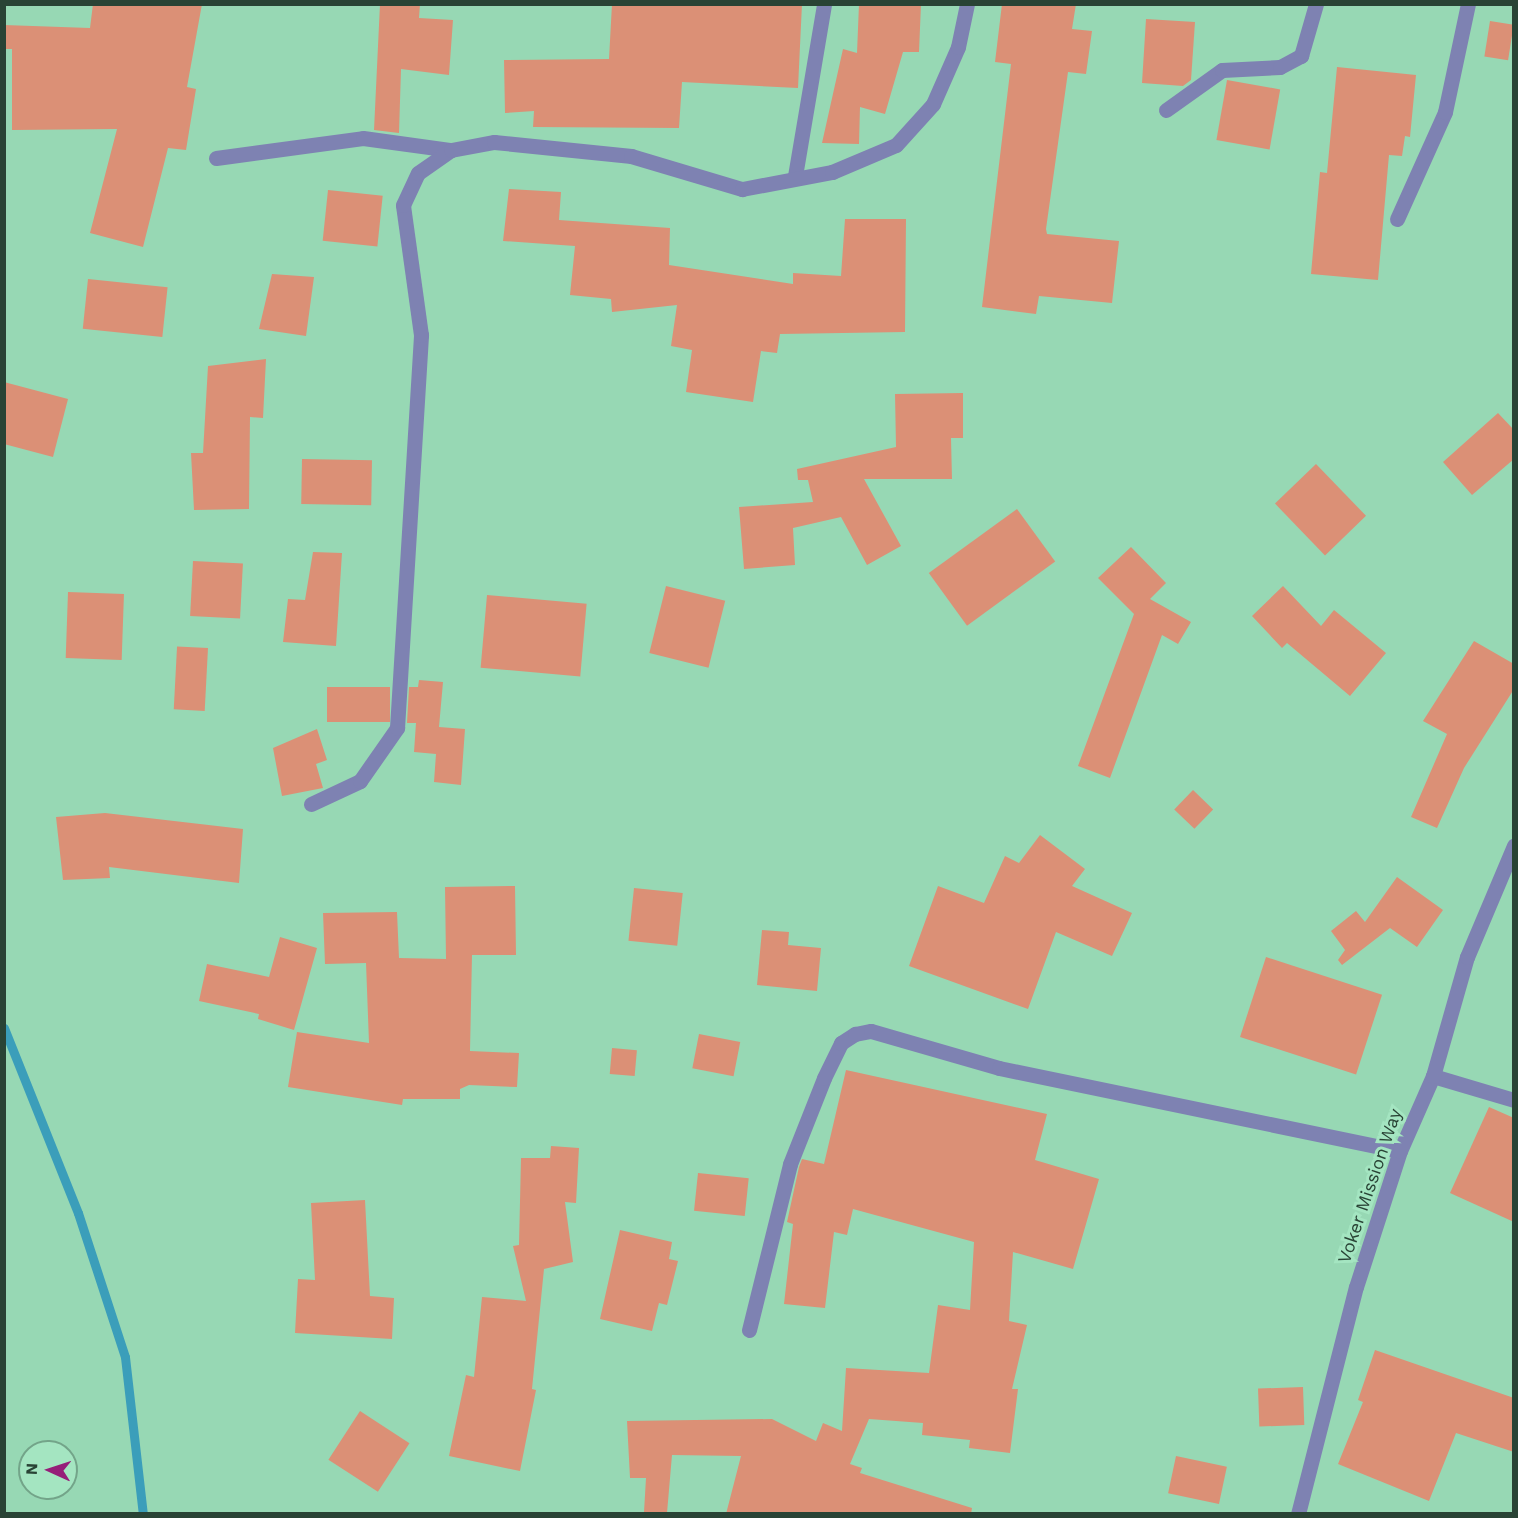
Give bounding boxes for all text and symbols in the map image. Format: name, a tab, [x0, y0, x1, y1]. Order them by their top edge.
street label: Voker Mission Way	[1333, 1105, 1407, 1267]
north arrow	[18, 1440, 78, 1500]
text: N	[22, 1463, 41, 1476]

